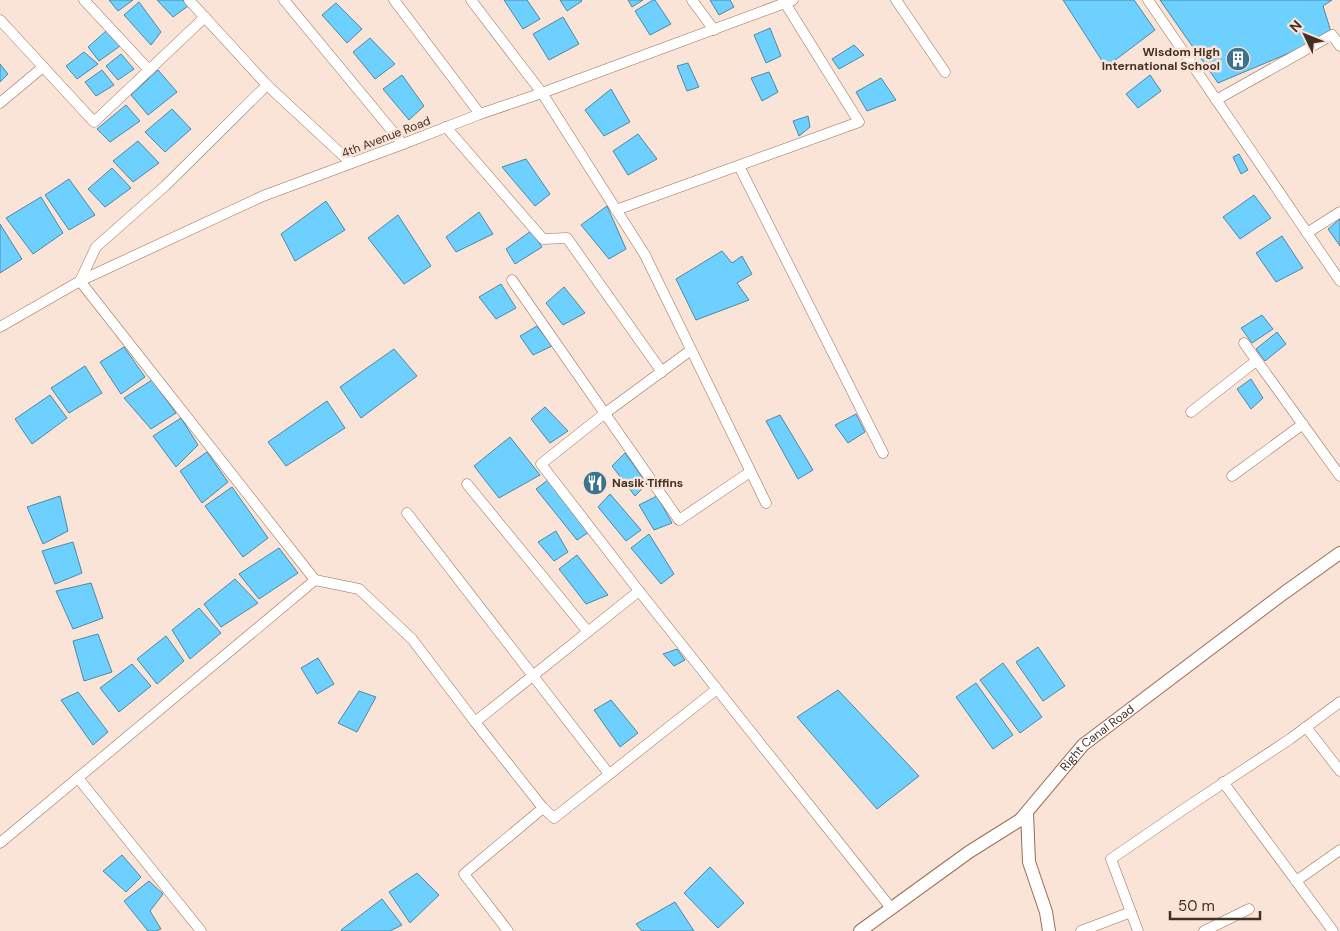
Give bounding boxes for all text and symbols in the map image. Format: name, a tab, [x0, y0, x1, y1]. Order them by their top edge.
north arrow	[1280, 10, 1330, 60]
text: N	[1285, 16, 1306, 36]
place label: Wisdom High International School	[1102, 44, 1220, 74]
building icon: Wisdom High International School	[1225, 46, 1251, 72]
street label: 4th Avenue Road	[339, 113, 433, 161]
restaurant icon: Nasik Tiffins	[582, 470, 608, 496]
place label: Nasik Tiffins	[612, 475, 683, 491]
street label: Right Canal Road	[1056, 701, 1137, 774]
scale bar	[1170, 888, 1260, 920]
text: 50 m	[1178, 896, 1215, 916]

